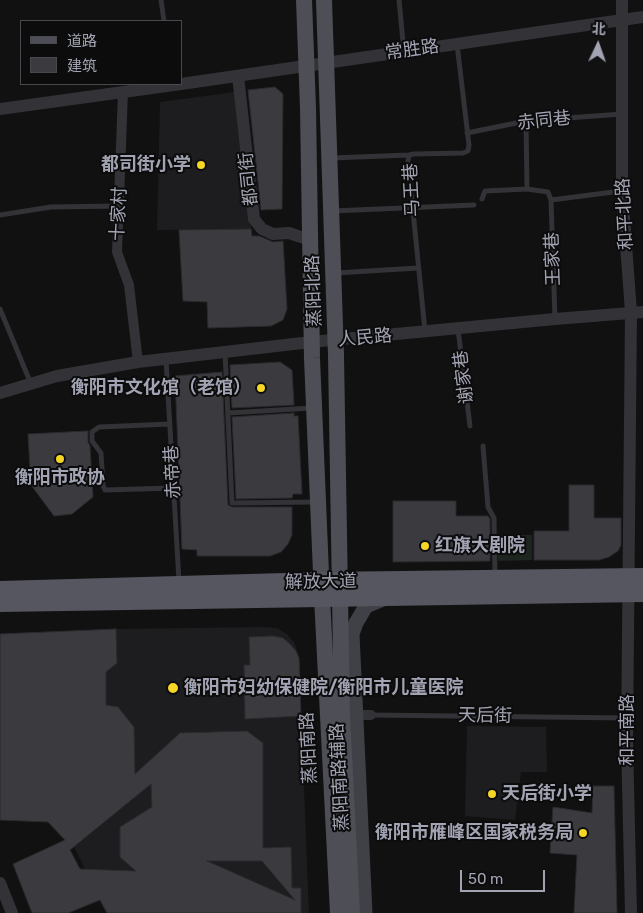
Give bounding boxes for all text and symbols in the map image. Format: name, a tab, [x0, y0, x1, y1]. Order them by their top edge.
legend	[20, 20, 182, 85]
north arrow	[573, 20, 623, 70]
text: 北	[591, 21, 606, 38]
text: 道路	[67, 32, 97, 50]
street label: 常胜路	[384, 36, 440, 64]
text: 建筑	[67, 57, 97, 75]
street label: 赤同巷	[516, 107, 572, 135]
street label: 都司街	[235, 151, 263, 207]
place label: 都司街小学	[101, 154, 191, 176]
marker: 都司街小学	[195, 159, 207, 171]
street label: 马王巷	[400, 162, 424, 218]
street label: 和平北路	[612, 177, 638, 251]
street label: 十家村	[107, 186, 131, 242]
street label: 王家巷	[541, 232, 565, 286]
street label: 蒸阳北路	[302, 255, 326, 327]
street label: 人民路	[337, 325, 393, 351]
street label: 谢家巷	[450, 349, 478, 405]
place label: 衡阳市文化馆（老馆）	[71, 377, 251, 399]
marker: 衡阳市文化馆（老馆）	[255, 382, 267, 394]
street label: 赤帝巷	[161, 444, 185, 500]
marker: 衡阳市政协	[54, 453, 66, 465]
place label: 衡阳市政协	[15, 467, 105, 489]
place label: 红旗大剧院	[435, 535, 525, 557]
marker: 红旗大剧院	[419, 540, 431, 552]
street label: 解放大道	[285, 571, 357, 593]
place label: 衡阳市妇幼保健院/衡阳市儿童医院	[184, 677, 464, 699]
marker: 衡阳市妇幼保健院/衡阳市儿童医院	[166, 681, 180, 695]
street label: 和平南路	[617, 694, 639, 766]
street label: 天后街	[458, 705, 512, 727]
street label: 蒸阳南路	[296, 711, 322, 785]
street label: 蒸阳南路辅路	[326, 723, 354, 831]
place label: 天后街小学	[502, 783, 592, 805]
marker: 天后街小学	[486, 788, 498, 800]
place label: 衡阳市雁峰区国家税务局	[375, 822, 573, 844]
marker: 衡阳市雁峰区国家税务局	[577, 827, 589, 839]
scale bar	[463, 860, 548, 892]
text: 50 m	[468, 870, 503, 888]

